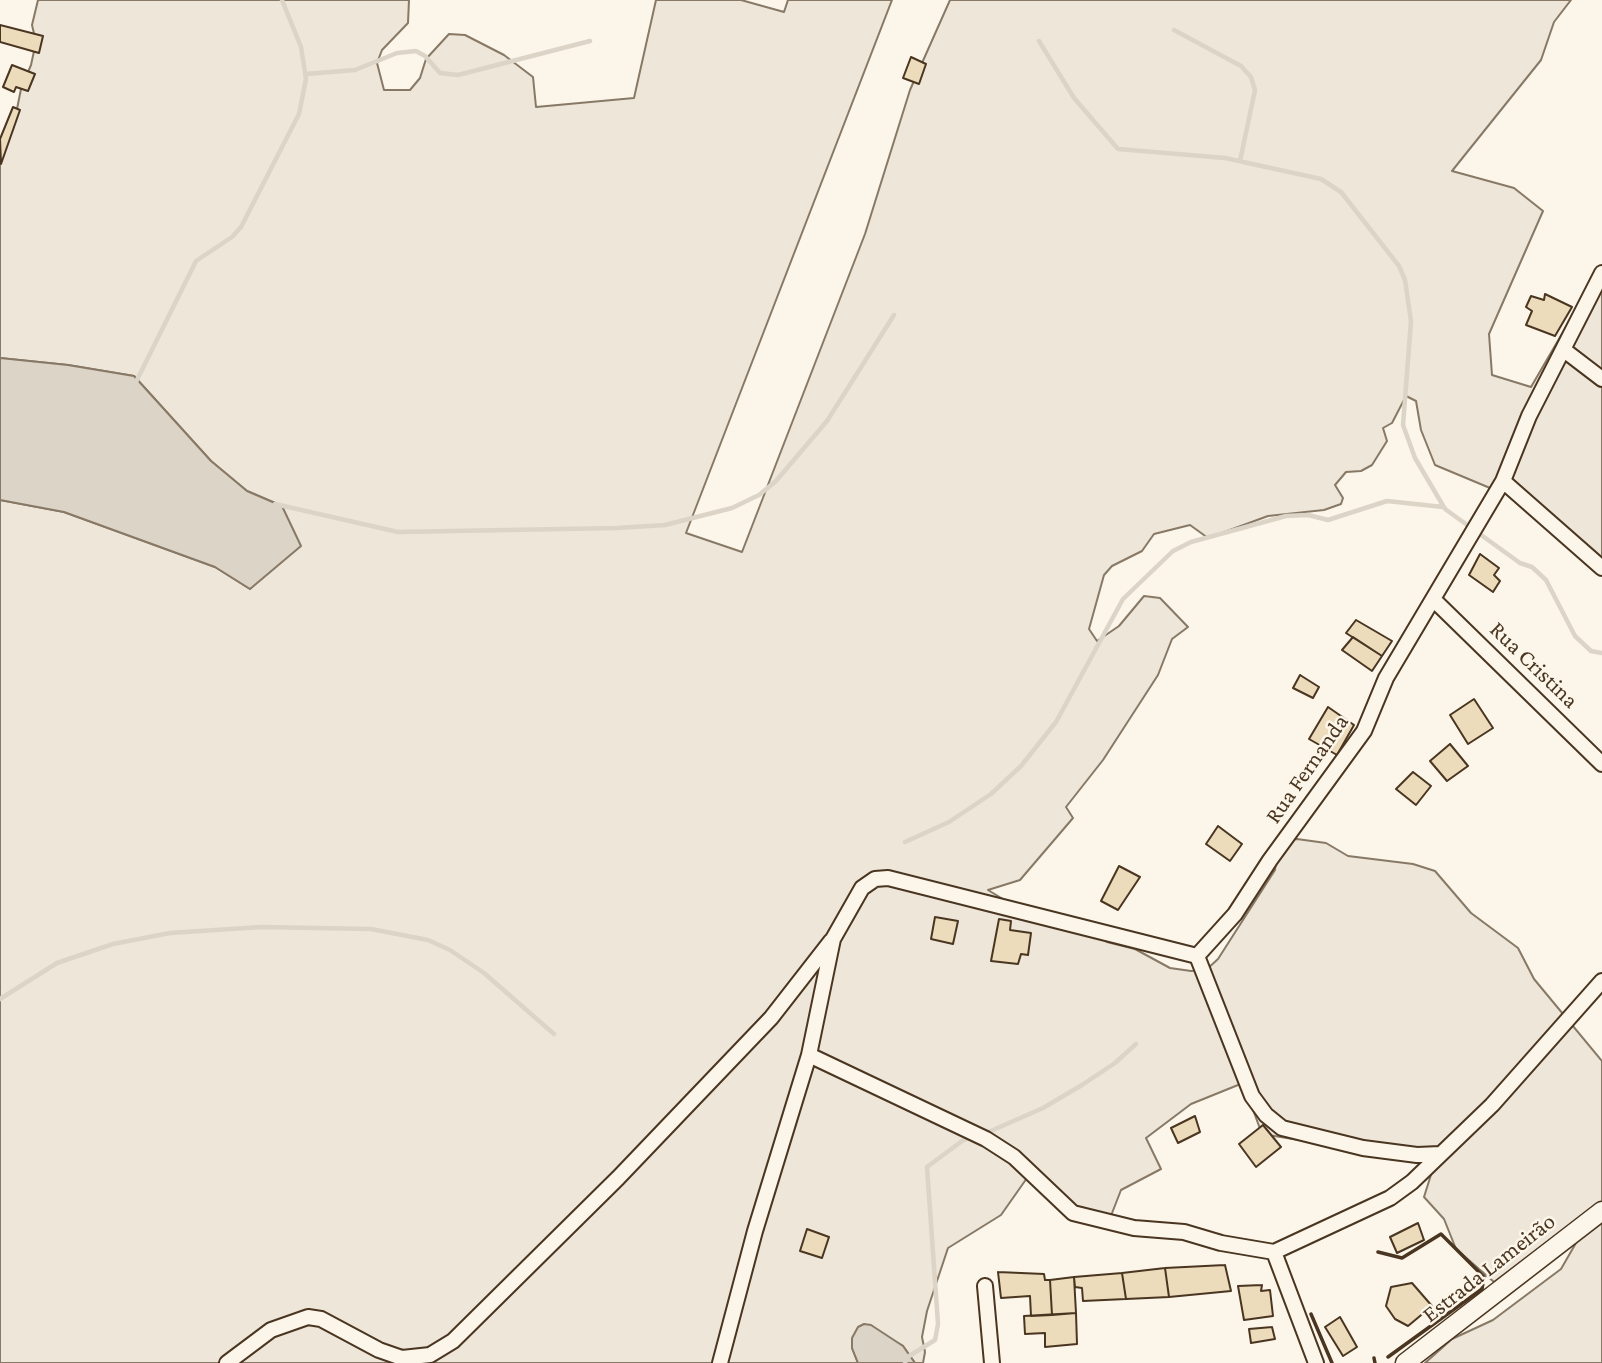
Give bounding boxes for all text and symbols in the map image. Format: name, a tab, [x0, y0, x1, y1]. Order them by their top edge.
street label: Rua Cristina	[1484, 616, 1584, 714]
street label: Rua Fernanda	[1259, 709, 1355, 829]
street label: Estrada Lameirão	[1417, 1208, 1561, 1328]

